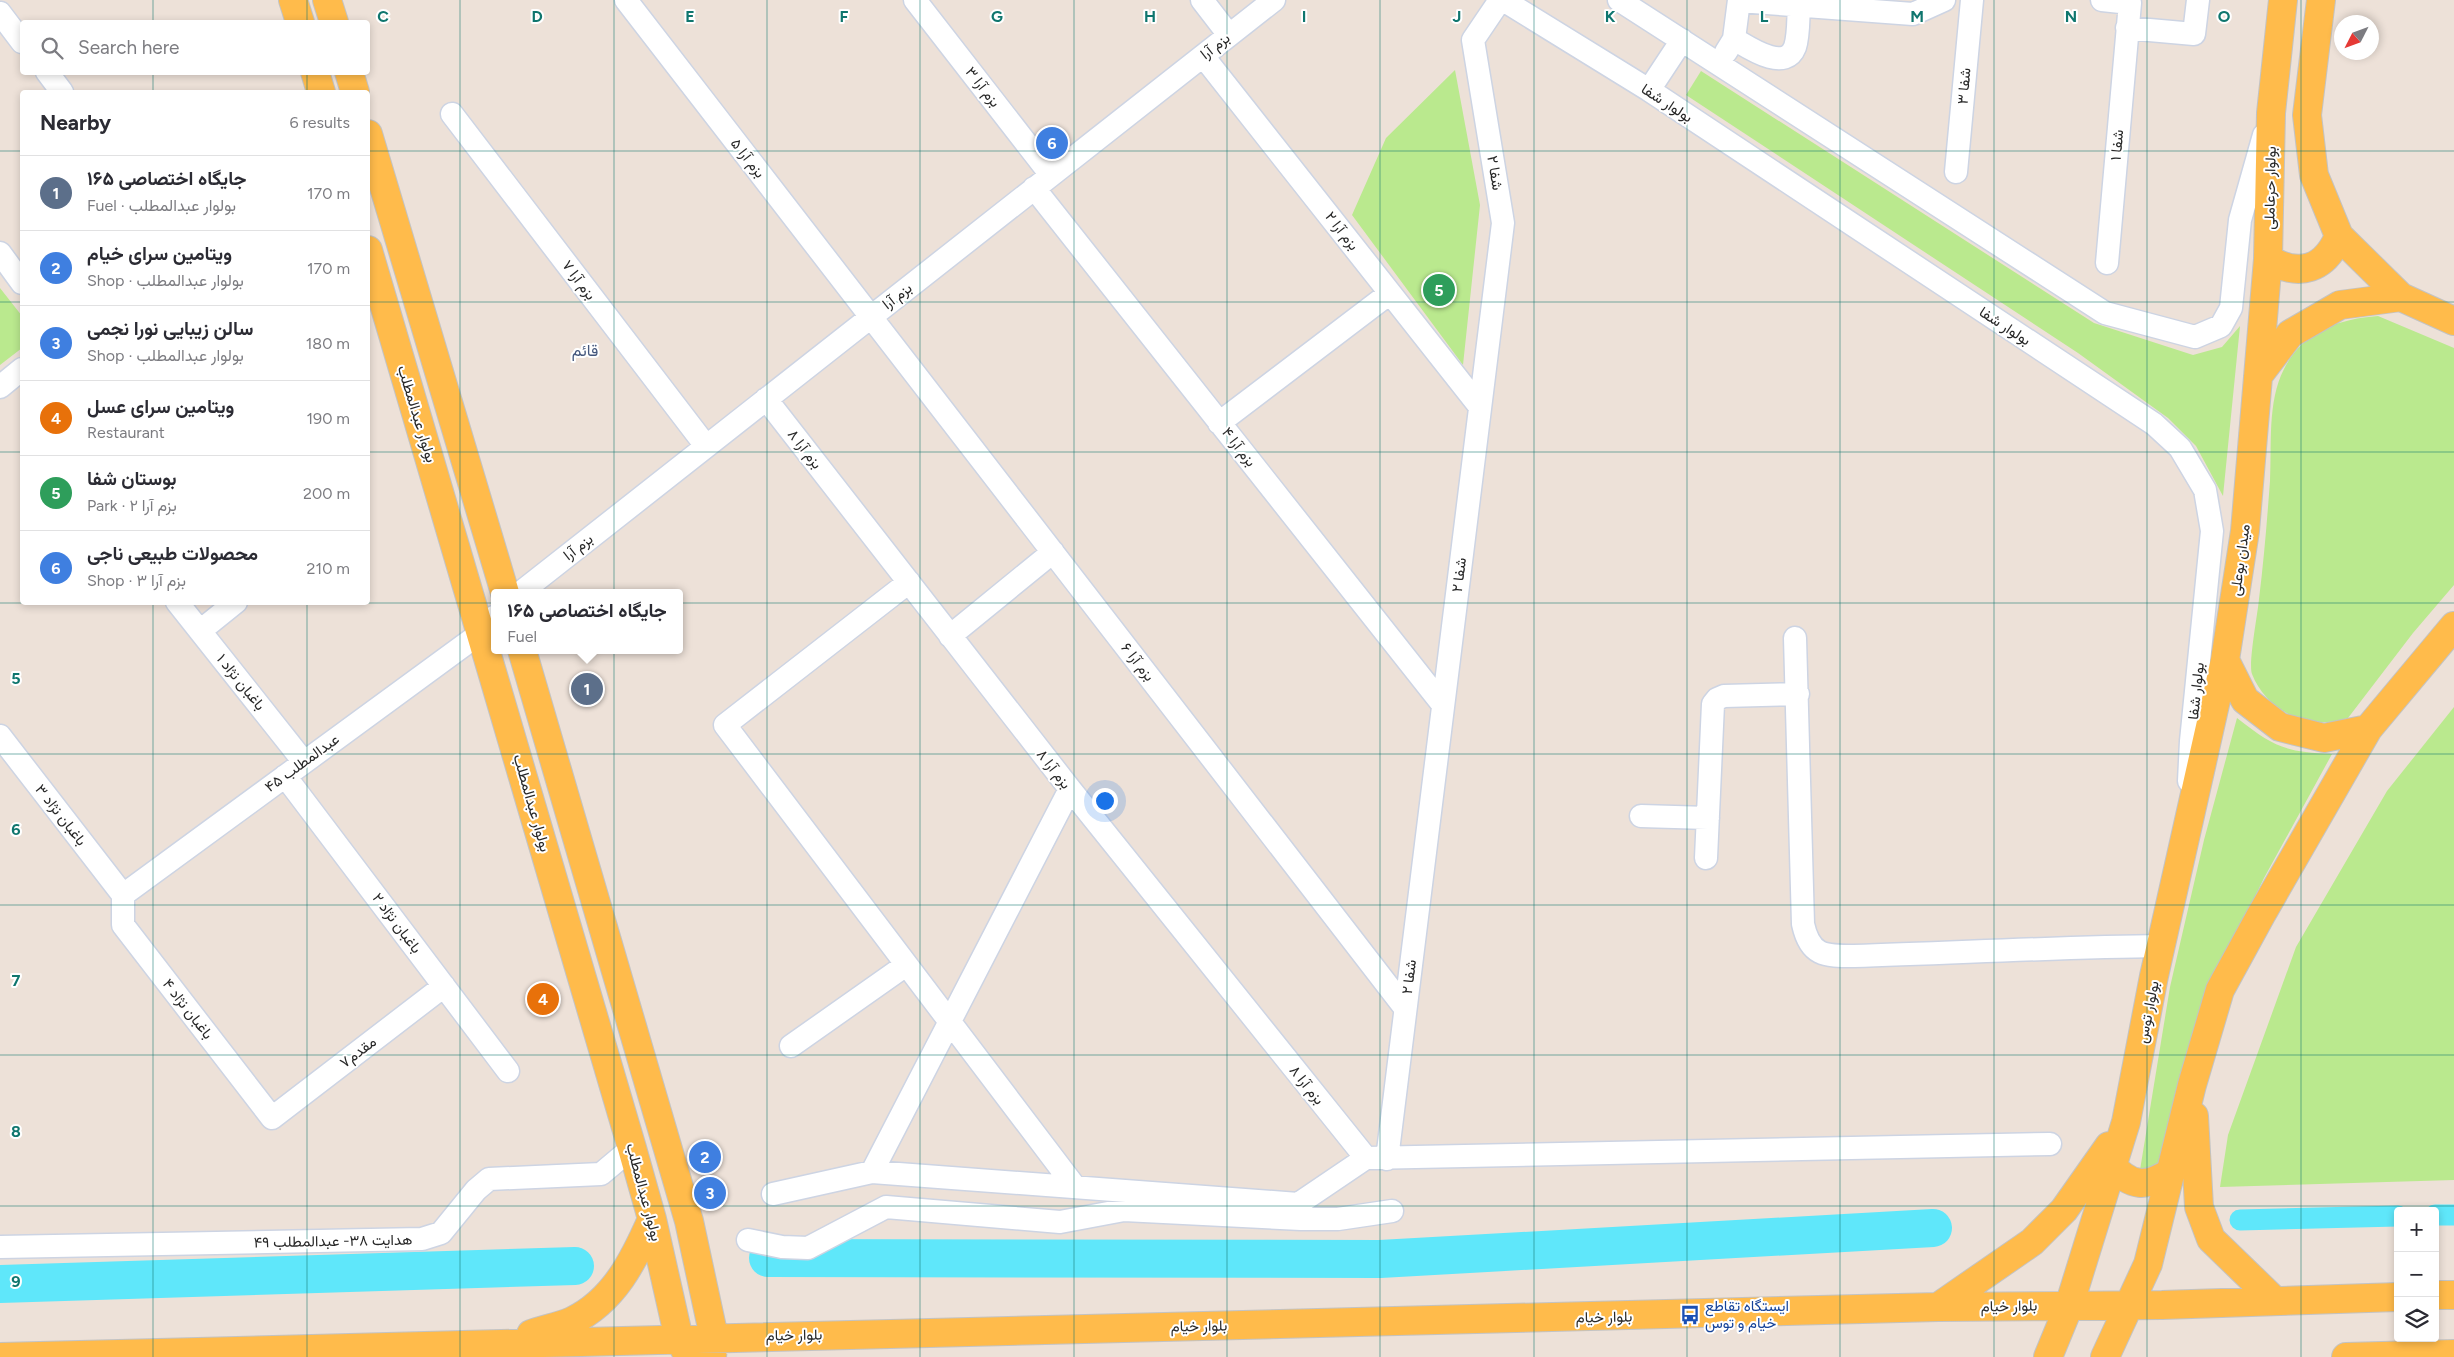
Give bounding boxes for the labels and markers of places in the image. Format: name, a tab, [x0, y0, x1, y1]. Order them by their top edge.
pin: 6	[1036, 124, 1068, 162]
pin: 5	[1423, 271, 1455, 309]
pin: 1	[571, 670, 603, 708]
pin: 4	[527, 980, 559, 1018]
pin: 2	[689, 1138, 721, 1176]
pin: 3	[694, 1174, 726, 1212]
place label: ایستگاه تقاطع خیام و توس	[1705, 1297, 1789, 1333]
bus stop icon: ایستگاه تقاطع خیام و توس	[1679, 1304, 1701, 1326]

